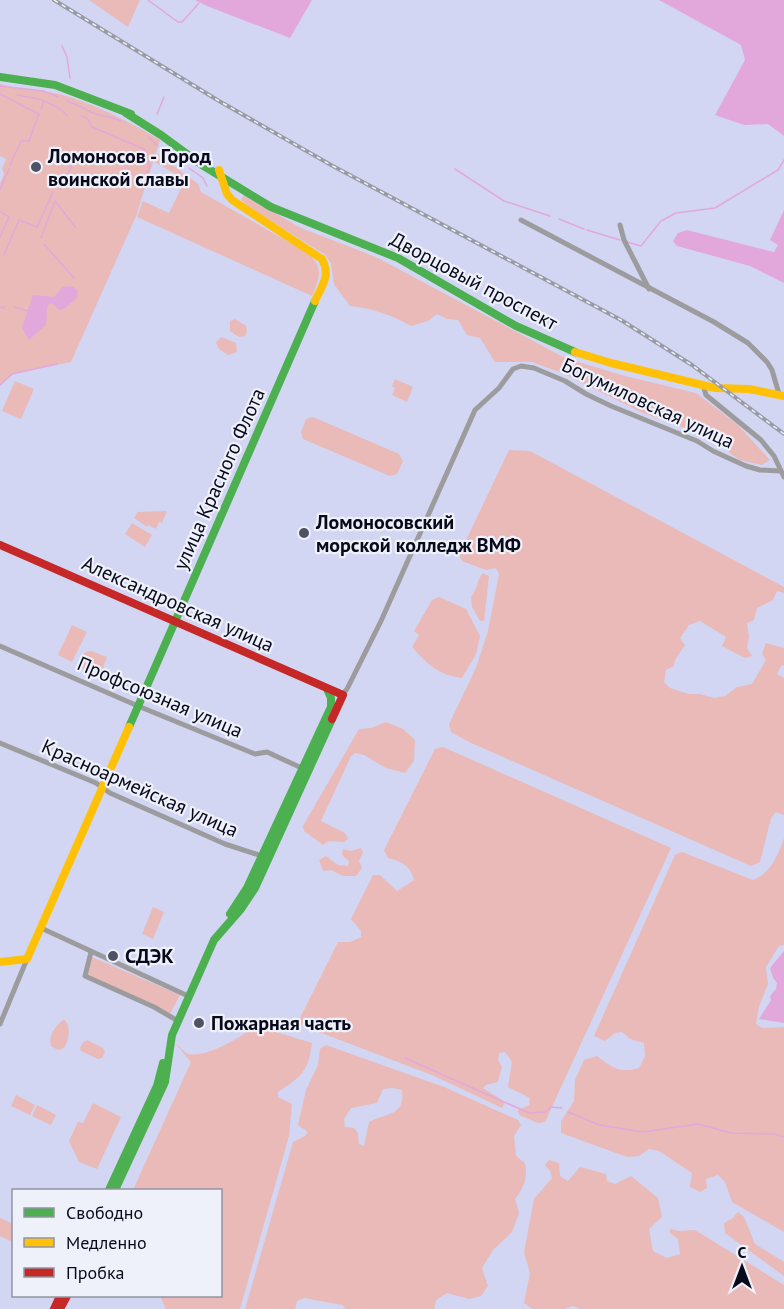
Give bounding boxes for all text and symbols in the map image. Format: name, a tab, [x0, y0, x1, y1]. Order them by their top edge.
place label: Ломоносов - Город воинской славы	[47, 143, 212, 192]
marker: Ломоносов - Город воинской славы	[29, 160, 43, 174]
street label: Дворцовый проспект	[386, 226, 562, 336]
street label: Богумиловская улица	[558, 352, 738, 454]
street label: улица Красного Флота	[167, 384, 271, 574]
place label: Ломоносовский морской колледж ВМФ	[315, 509, 521, 558]
marker: Ломоносовский морской колледж ВМФ	[297, 526, 311, 540]
street label: Александровская улица	[78, 550, 278, 658]
street label: Профсоюзная улица	[73, 650, 247, 744]
street label: Красноармейская улица	[38, 733, 242, 843]
place label: СДЭК	[125, 943, 174, 969]
marker: СДЭК	[106, 949, 120, 963]
place label: Пожарная часть	[211, 1010, 351, 1036]
marker: Пожарная часть	[192, 1016, 206, 1030]
legend	[12, 1189, 222, 1297]
text: Свободно	[66, 1201, 143, 1224]
text: Медленно	[66, 1231, 147, 1254]
north arrow	[712, 1237, 772, 1297]
text: С	[738, 1242, 747, 1262]
text: Пробка	[66, 1261, 124, 1284]

